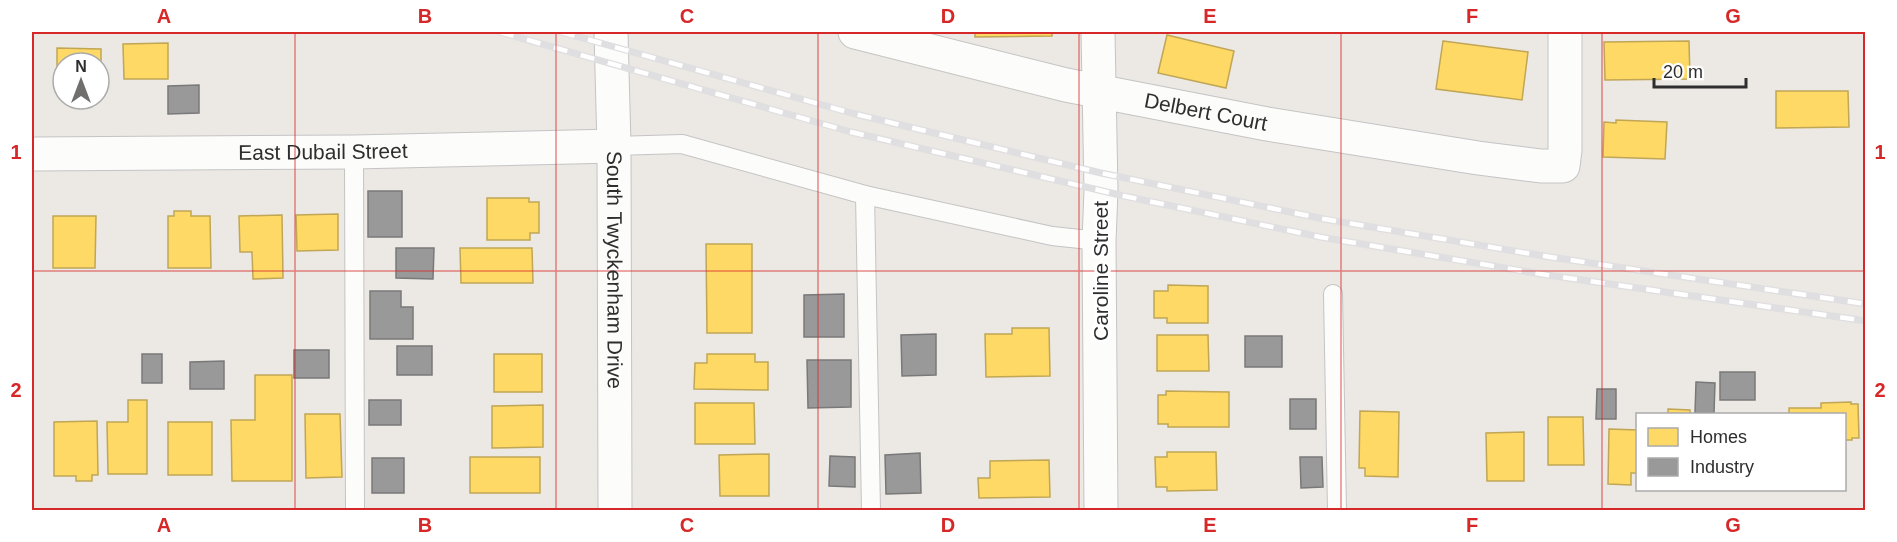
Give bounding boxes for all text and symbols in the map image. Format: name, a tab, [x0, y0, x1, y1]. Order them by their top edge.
text: A	[157, 5, 171, 27]
text: B	[418, 5, 432, 27]
text: C	[680, 5, 694, 27]
text: D	[941, 5, 955, 27]
text: E	[1203, 5, 1217, 27]
text: F	[1466, 5, 1478, 27]
text: G	[1725, 5, 1741, 27]
north arrow	[51, 51, 111, 111]
scale bar	[1654, 51, 1746, 89]
text: N	[75, 58, 87, 75]
text: 20 m	[1663, 62, 1703, 82]
street label: Delbert Court	[1142, 88, 1270, 135]
street label: East Dubail Street	[238, 139, 408, 164]
text: 1	[10, 141, 22, 163]
text: 1	[1874, 141, 1886, 163]
street label: South Twyckenham Drive	[603, 151, 627, 389]
street label: Caroline Street	[1089, 201, 1112, 341]
text: 2	[10, 379, 22, 401]
text: 2	[1874, 379, 1886, 401]
legend	[1636, 413, 1846, 491]
text: Homes	[1690, 427, 1747, 447]
text: Industry	[1690, 457, 1754, 477]
text: A	[157, 514, 171, 536]
text: B	[418, 514, 432, 536]
text: C	[680, 514, 694, 536]
text: D	[941, 514, 955, 536]
text: E	[1203, 514, 1217, 536]
text: F	[1466, 514, 1478, 536]
text: G	[1725, 514, 1741, 536]

